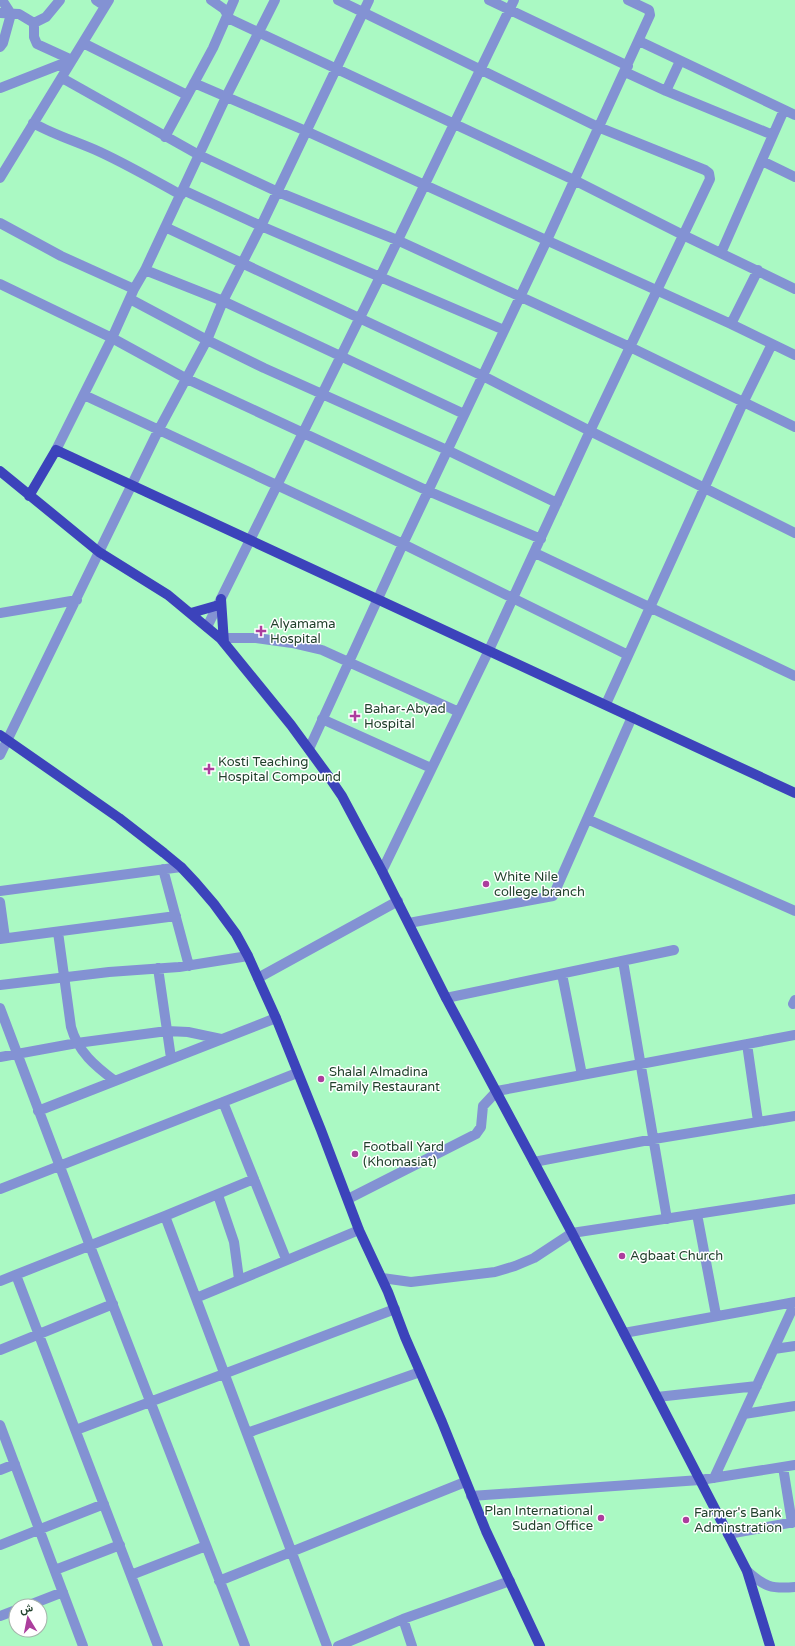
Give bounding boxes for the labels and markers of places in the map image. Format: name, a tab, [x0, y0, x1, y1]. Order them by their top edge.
place label: Alyamama Hospital	[270, 616, 336, 647]
marker: Alyamama Hospital	[255, 625, 267, 637]
place label: Bahar-Abyad Hospital	[364, 701, 446, 732]
marker: Bahar-Abyad Hospital	[349, 710, 361, 722]
place label: Kosti Teaching Hospital Compound	[218, 754, 341, 785]
marker: Kosti Teaching Hospital Compound	[203, 763, 215, 775]
place label: White Nile college branch	[494, 869, 585, 900]
marker: White Nile college branch	[481, 879, 491, 889]
place label: Shalal Almadina Family Restaurant	[329, 1064, 440, 1095]
marker: Shalal Almadina Family Restaurant	[316, 1074, 326, 1084]
place label: Football Yard (Khomasiat)	[363, 1139, 444, 1170]
marker: Football Yard (Khomasiat)	[350, 1149, 360, 1159]
place label: Agbaat Church	[630, 1248, 723, 1264]
marker: Agbaat Church	[617, 1251, 627, 1261]
place label: Plan International Sudan Office	[484, 1503, 593, 1534]
place label: Farmer's Bank Adminstration	[694, 1505, 782, 1536]
marker: Plan International Sudan Office	[596, 1513, 606, 1523]
marker: Farmer's Bank Adminstration	[681, 1515, 691, 1525]

